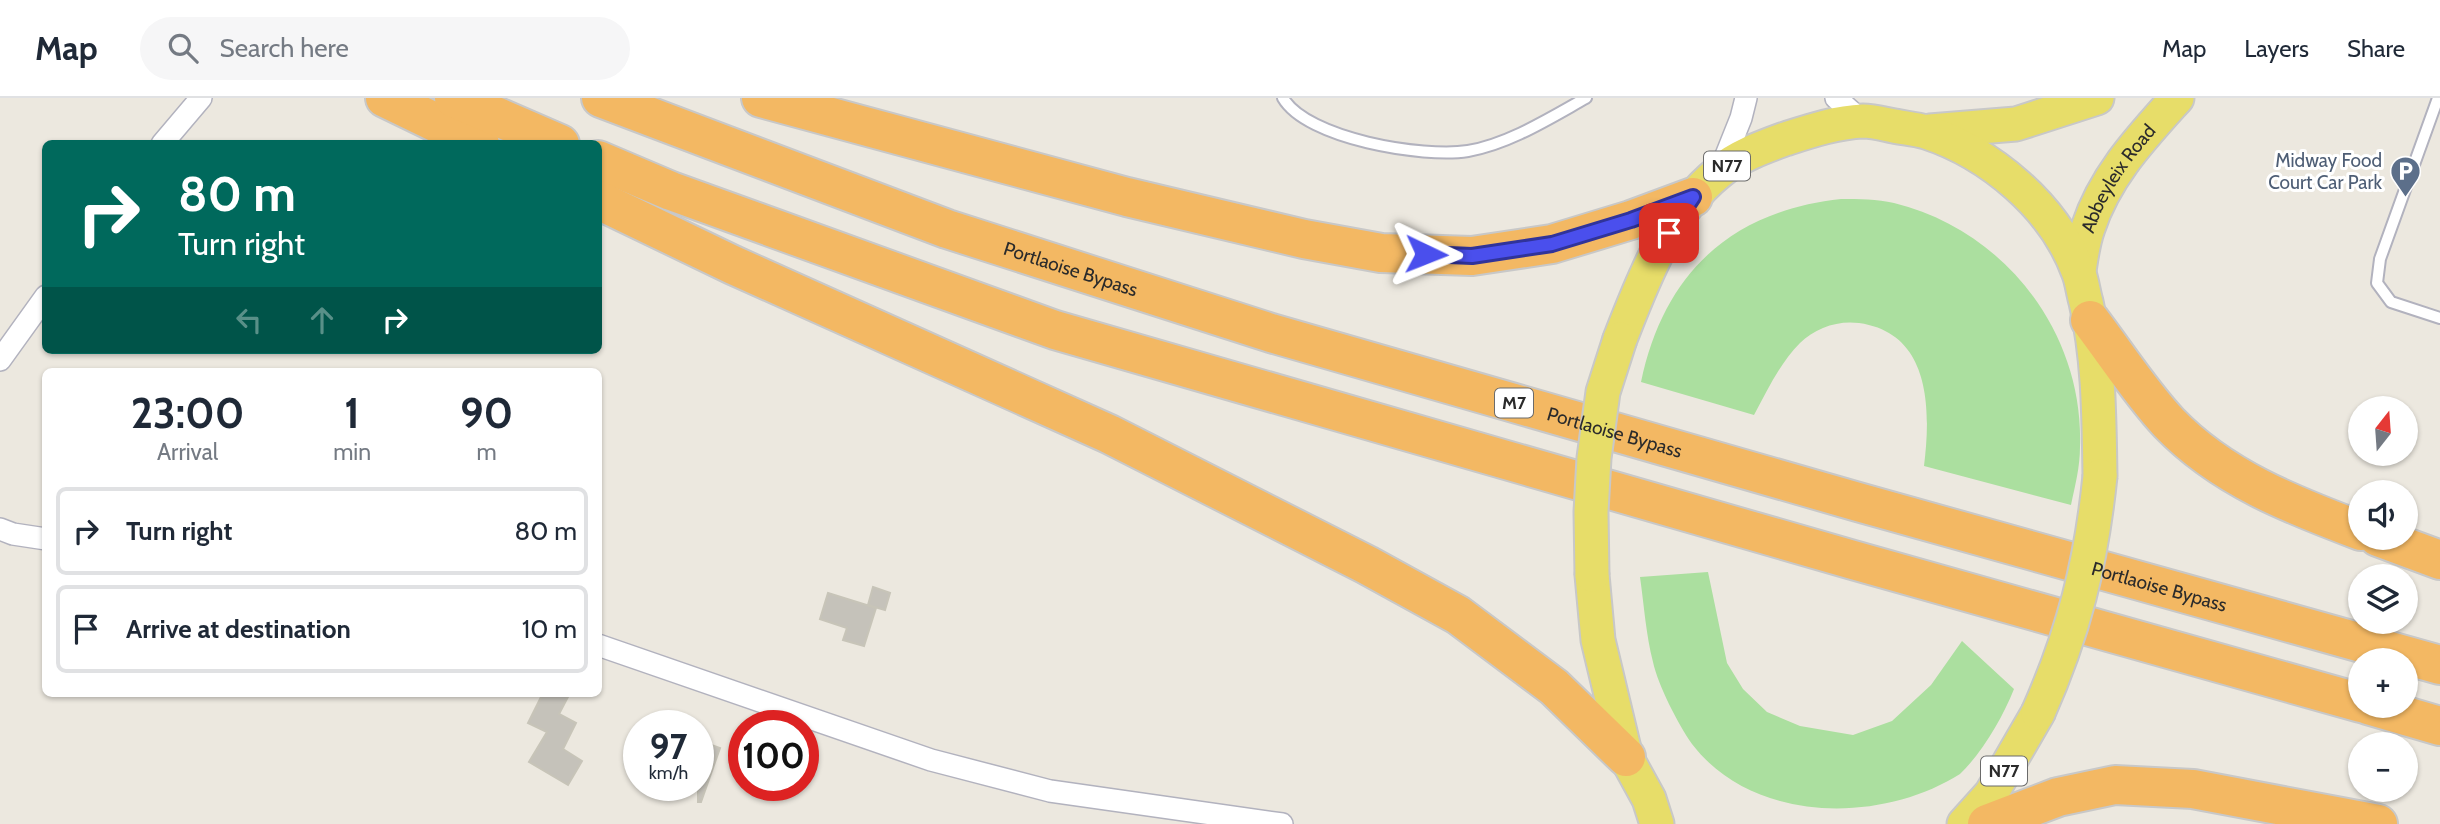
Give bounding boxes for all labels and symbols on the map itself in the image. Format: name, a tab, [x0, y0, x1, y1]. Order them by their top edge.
street label: Abbeyleix Road	[2076, 119, 2160, 236]
place label: Midway Food Court Car Park	[2268, 149, 2382, 194]
road number: N77	[1704, 152, 1750, 180]
parking icon: Midway Food Court Car Park	[2388, 154, 2422, 198]
pin	[1639, 203, 1699, 263]
position arrow	[1389, 217, 1463, 291]
street label: Portlaoise Bypass	[1001, 236, 1141, 301]
road number: M7	[1495, 388, 1533, 418]
north arrow	[2348, 396, 2418, 466]
street label: Portlaoise Bypass	[1545, 402, 1685, 462]
street label: Portlaoise Bypass	[2089, 556, 2230, 616]
speed limit sign: 100	[728, 710, 819, 801]
road number: N77	[1981, 756, 2027, 786]

